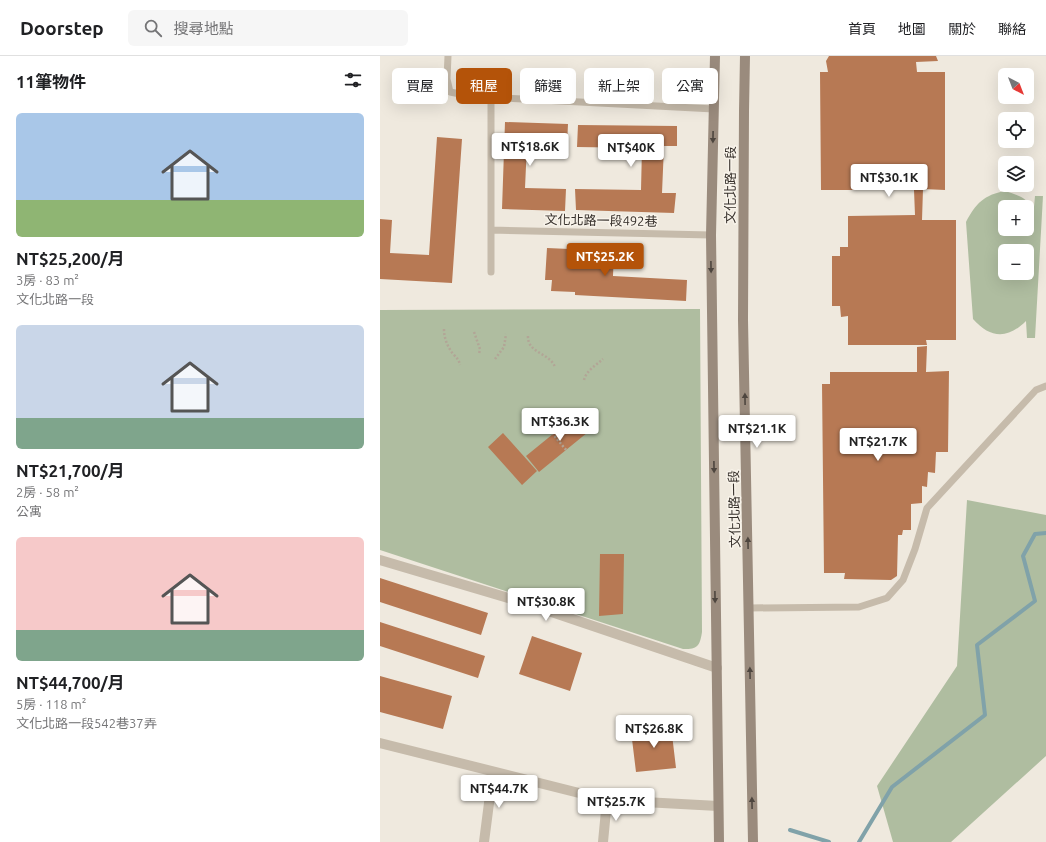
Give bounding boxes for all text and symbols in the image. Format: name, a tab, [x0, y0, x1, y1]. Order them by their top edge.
search box	[128, 10, 408, 46]
text: Doorstep	[20, 17, 104, 39]
icon: search	[142, 17, 164, 39]
text: 搜尋地點	[174, 20, 234, 37]
text: 首頁	[848, 21, 876, 37]
text: 地圖	[898, 21, 926, 37]
text: 關於	[948, 21, 976, 37]
text: 聯絡	[998, 21, 1026, 37]
chip: 買屋	[392, 68, 448, 104]
chip: 租屋	[456, 68, 512, 104]
chip: 篩選	[520, 68, 576, 104]
chip: 新上架	[584, 68, 654, 104]
chip: 公寓	[662, 68, 718, 104]
north arrow	[998, 68, 1034, 104]
map controls	[998, 68, 1034, 280]
icon: filters	[342, 69, 364, 91]
text: 11筆物件	[16, 72, 86, 91]
button: locate	[998, 112, 1034, 148]
one-way arrow	[710, 131, 716, 144]
pin: NT$18.6K	[489, 133, 571, 167]
pin: NT$40K	[598, 134, 664, 168]
icon: home	[154, 139, 226, 211]
text: NT$18.6K	[501, 139, 559, 153]
text: NT$40K	[607, 140, 655, 154]
street label: 文化北路一段	[723, 146, 737, 224]
button: layers	[998, 156, 1034, 192]
pin: NT$30.1K	[848, 164, 930, 198]
text: NT$30.1K	[860, 170, 918, 184]
button: +	[998, 200, 1034, 236]
street label: 文化北路一段492巷	[544, 212, 658, 228]
pin: NT$25.2K	[564, 243, 646, 277]
button: −	[998, 244, 1034, 280]
text: NT$25,200/月	[16, 249, 125, 268]
text: NT$25.2K	[576, 249, 634, 263]
one-way arrow	[708, 261, 714, 274]
text: 3房 · 83 m²	[16, 273, 79, 287]
text: 文化北路一段	[16, 292, 94, 306]
icon: home	[154, 351, 226, 423]
one-way arrow	[742, 392, 748, 405]
pin: NT$36.3K	[519, 408, 601, 442]
text: NT$36.3K	[531, 414, 589, 428]
pin: NT$21.1K	[716, 415, 798, 449]
text: NT$21.1K	[728, 421, 786, 435]
pin: NT$21.7K	[837, 428, 919, 462]
text: NT$21.7K	[849, 434, 907, 448]
text: NT$21,700/月	[16, 461, 125, 480]
one-way arrow	[710, 461, 717, 473]
street label: 文化北路一段	[726, 470, 742, 548]
text: 2房 · 58 m²	[16, 485, 79, 499]
text: 公寓	[16, 504, 42, 518]
one-way arrow	[745, 536, 751, 549]
icon: home	[154, 563, 226, 635]
pin: NT$30.8K	[505, 588, 587, 622]
one-way arrow	[712, 591, 718, 604]
text: NT$30.8K	[517, 594, 575, 608]
one-way arrow	[747, 666, 753, 679]
text: NT$44,700/月	[16, 673, 125, 692]
text: 5房 · 118 m²	[16, 697, 86, 711]
pin: NT$26.8K	[613, 715, 695, 749]
text: 文化北路一段542巷37弄	[16, 716, 157, 730]
text: NT$26.8K	[625, 721, 683, 735]
pin: NT$44.7K	[458, 775, 540, 809]
text: NT$44.7K	[470, 781, 528, 795]
pin: NT$25.7K	[575, 788, 657, 822]
text: NT$25.7K	[587, 794, 645, 808]
one-way arrow	[749, 796, 755, 809]

